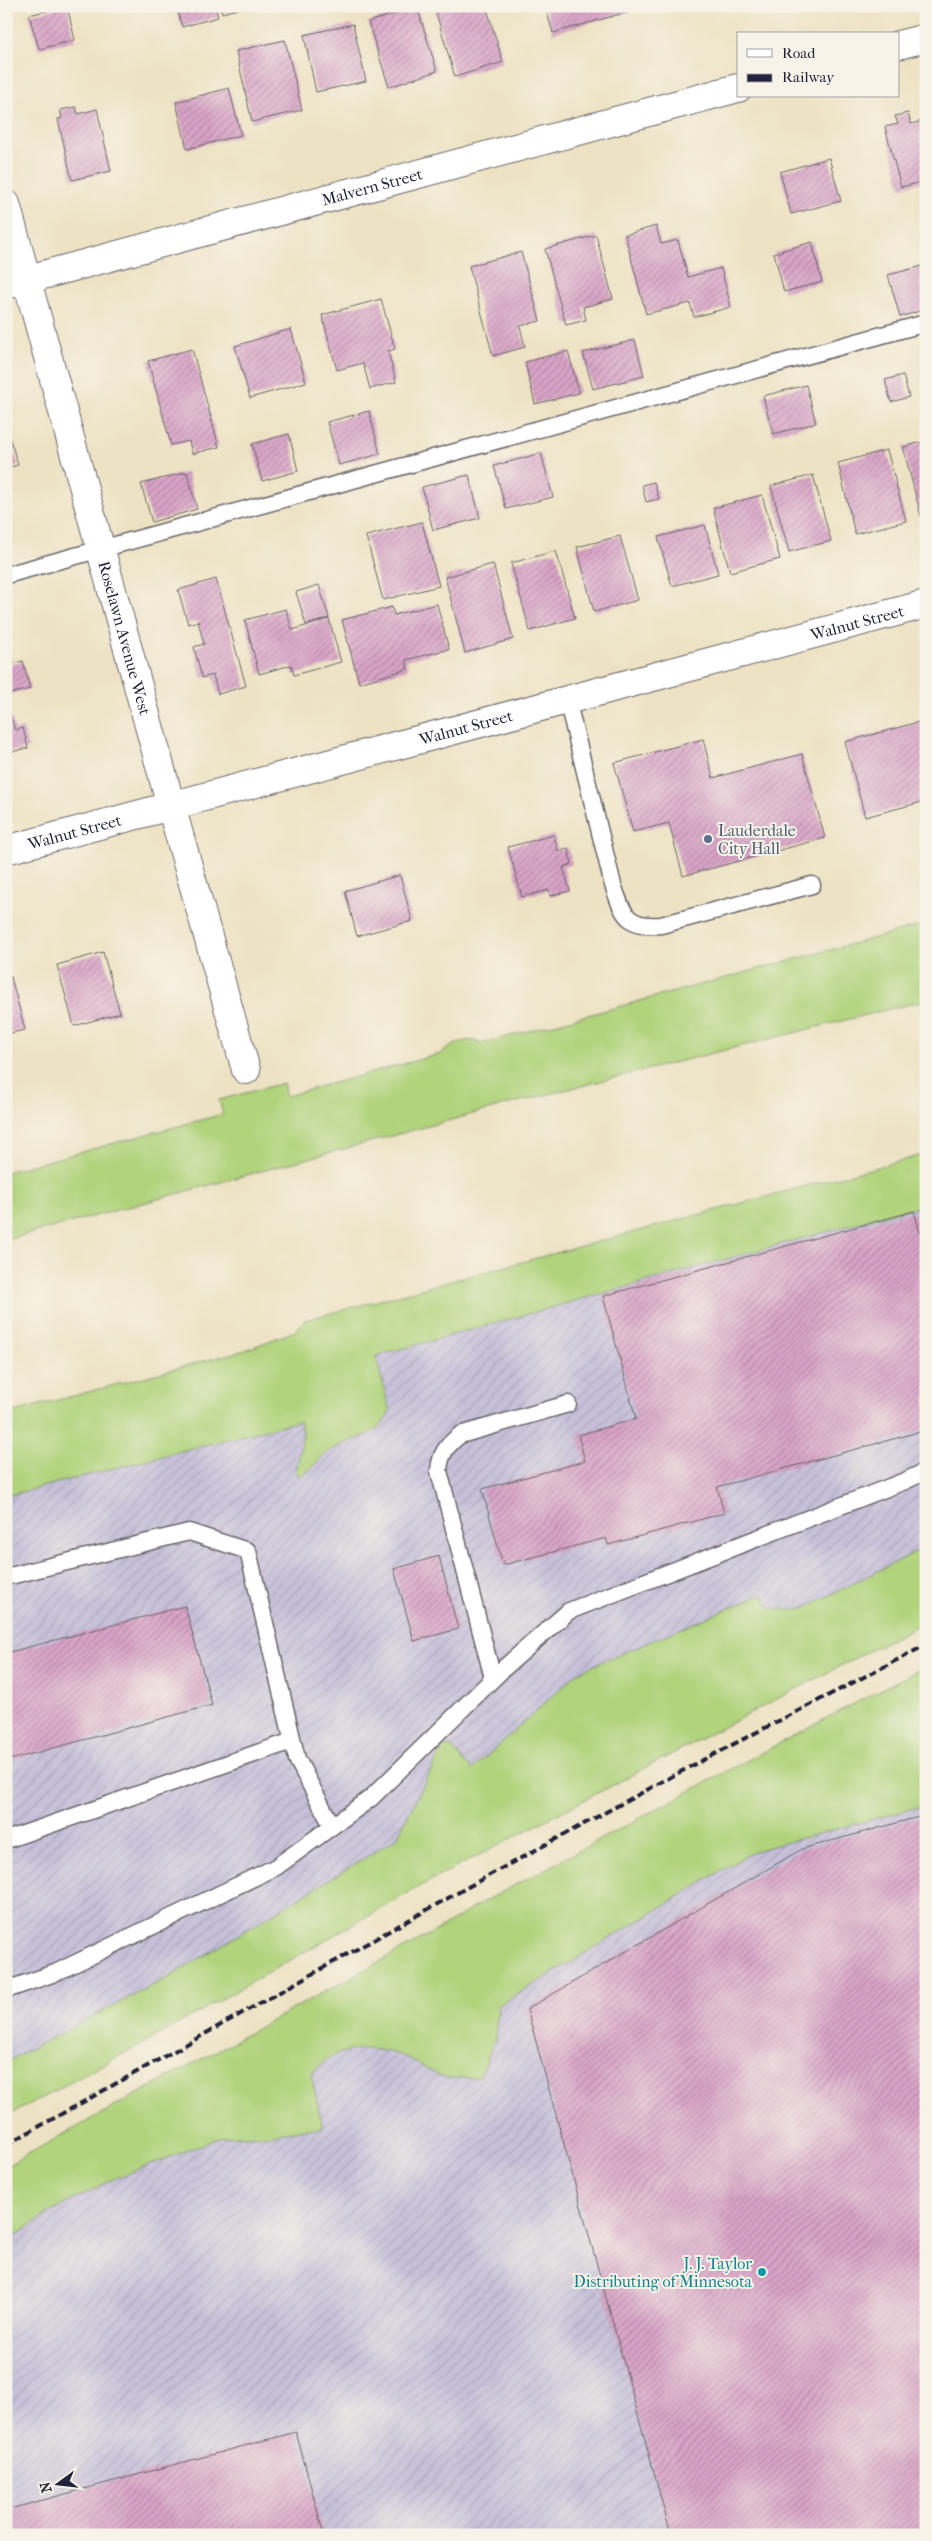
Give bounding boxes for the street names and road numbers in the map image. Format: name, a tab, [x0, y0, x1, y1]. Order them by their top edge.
street label: Malvern Street	[320, 164, 425, 210]
street label: Roselawn Avenue West	[94, 559, 155, 717]
street label: Walnut Street	[807, 601, 906, 645]
street label: Walnut Street	[416, 706, 515, 749]
street label: Walnut Street	[25, 810, 124, 854]

